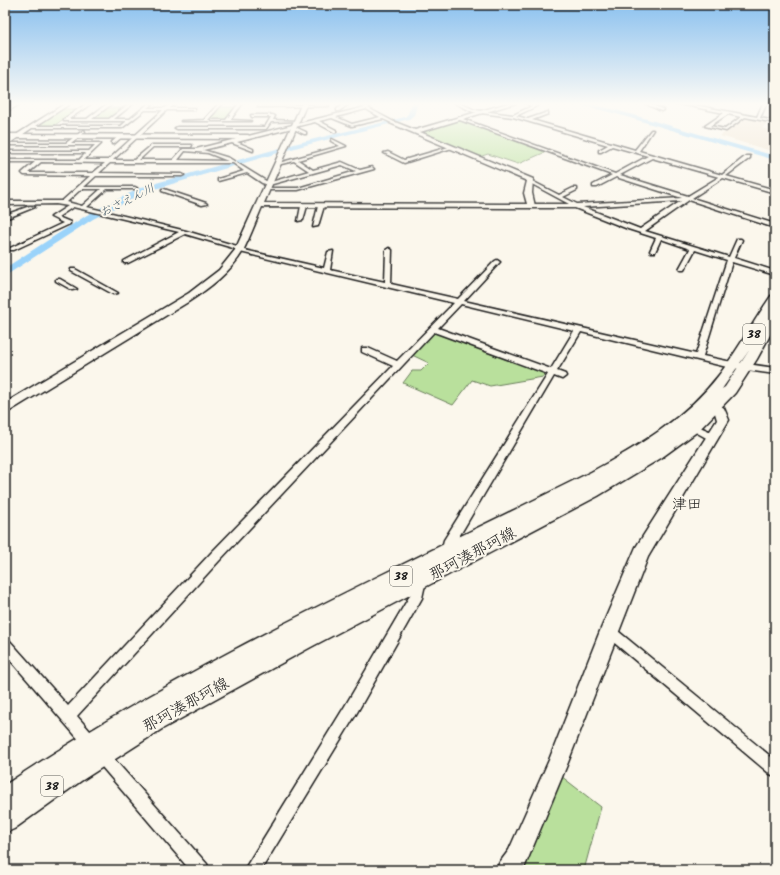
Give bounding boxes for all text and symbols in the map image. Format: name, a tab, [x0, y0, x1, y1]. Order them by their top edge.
water label: おさえん川	[96, 179, 158, 222]
road number: 38	[743, 324, 765, 344]
district label: 津田	[672, 493, 702, 517]
street label: 那珂湊那珂線	[424, 521, 521, 588]
road number: 38	[390, 566, 412, 586]
street label: 那珂湊那珂線	[138, 671, 234, 740]
road number: 38	[41, 776, 63, 796]

